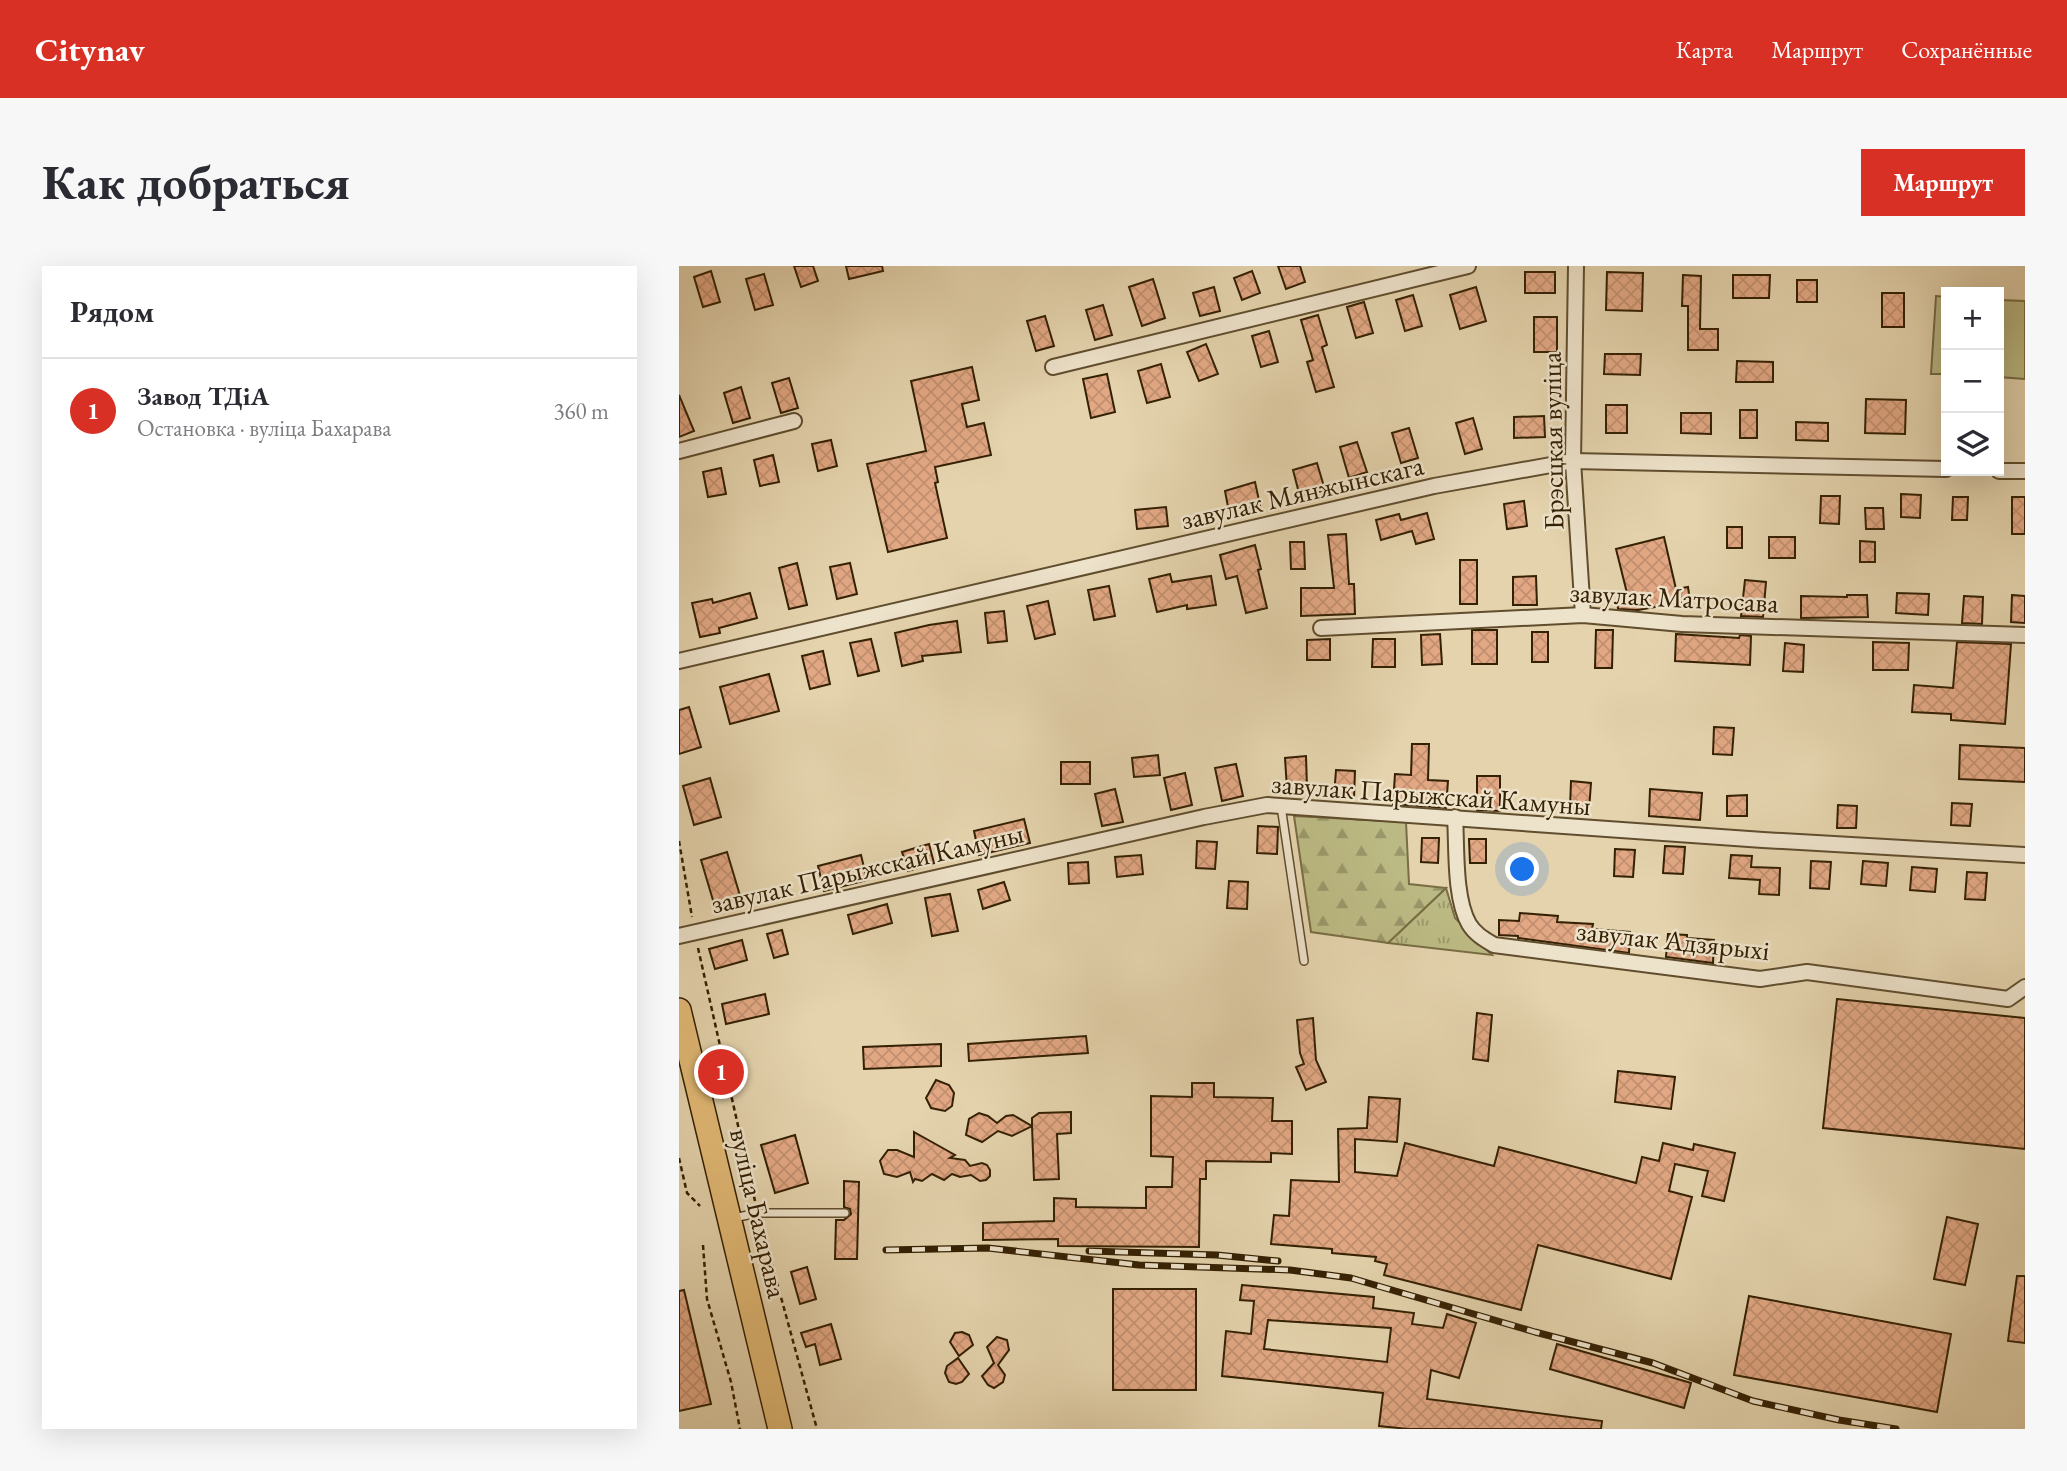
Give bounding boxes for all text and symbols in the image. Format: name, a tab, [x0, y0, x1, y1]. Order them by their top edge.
text: Citynav	[35, 28, 145, 71]
text: Карта	[1676, 34, 1733, 65]
text: Маршрут	[1771, 34, 1863, 65]
text: Сохранённые	[1901, 34, 2032, 65]
button: Маршрут	[1861, 149, 2025, 216]
text: Как добраться	[42, 150, 350, 214]
map controls	[1941, 287, 2004, 476]
button: +	[1941, 287, 2004, 350]
text: Рядом	[70, 292, 154, 331]
button: −	[1941, 350, 2004, 413]
street label: Брэсцкая вуліца	[1532, 351, 1572, 531]
text: Завод ТДіА	[137, 379, 269, 413]
text: 1	[87, 396, 99, 426]
text: 360 m	[553, 396, 609, 426]
text: Остановка · вуліца Бахарава	[137, 413, 391, 443]
button: layers	[1941, 413, 2004, 476]
street label: завулак Мянжынскага	[1177, 446, 1428, 537]
street label: завулак Матросава	[1568, 574, 1780, 620]
street label: завулак Парыжскай Камуны	[1270, 765, 1592, 823]
street label: завулак Парыжскай Камуны	[707, 814, 1027, 922]
your location	[1505, 852, 1539, 886]
street label: завулак Адзярыхі	[1575, 912, 1772, 968]
pin: 1	[698, 1046, 744, 1098]
street label: вуліца Бахарава	[722, 1125, 796, 1302]

